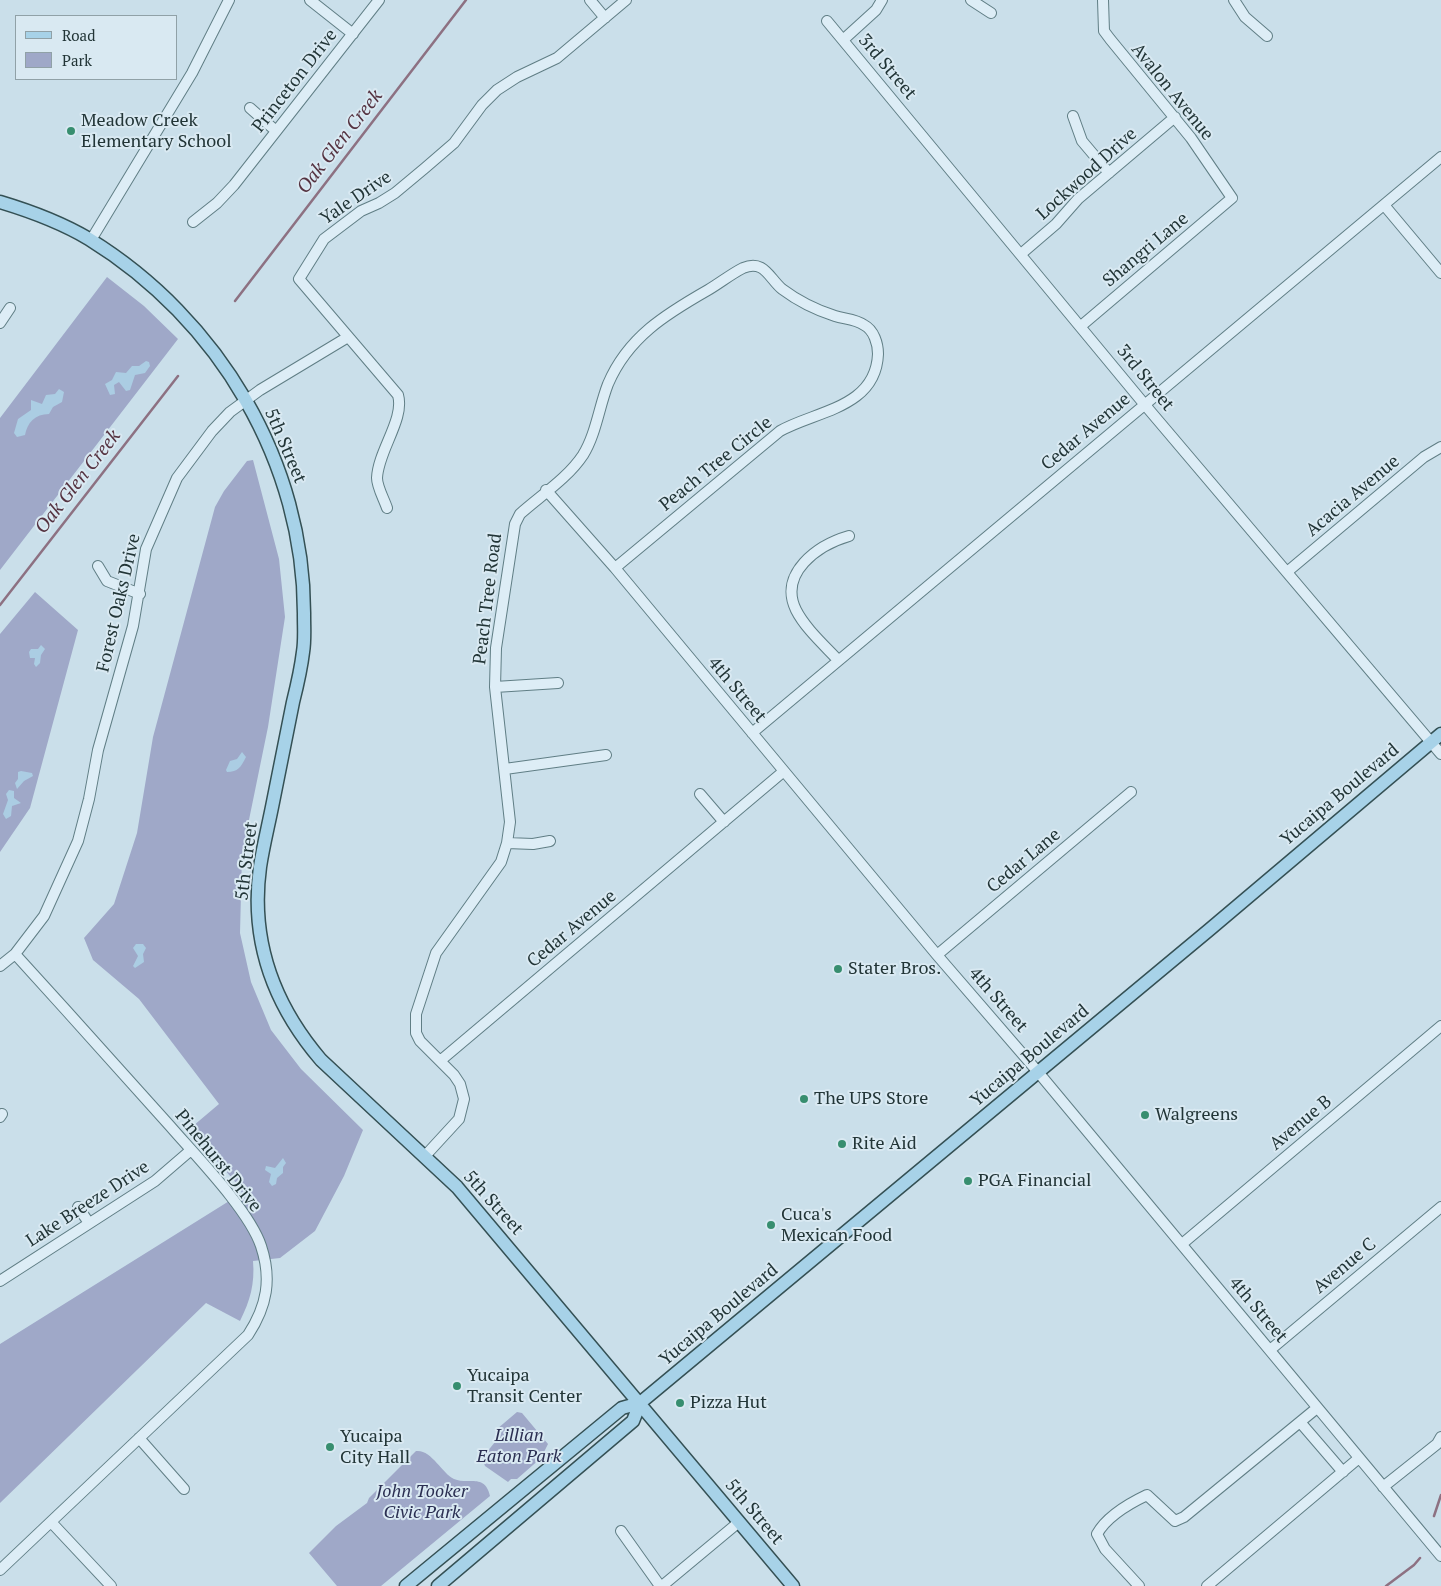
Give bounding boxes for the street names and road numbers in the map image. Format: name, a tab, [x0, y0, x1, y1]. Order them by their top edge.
street label: Princeton Drive	[248, 25, 342, 137]
street label: 3rd Street	[853, 30, 921, 104]
street label: Avalon Avenue	[1126, 39, 1218, 145]
street label: Lockwood Drive	[1032, 123, 1142, 225]
street label: Yale Drive	[316, 166, 396, 230]
street label: Shangri Lane	[1099, 208, 1193, 292]
street label: 3rd Street	[1112, 341, 1178, 415]
street label: Cedar Avenue	[1037, 389, 1135, 475]
street label: 5th Street	[260, 405, 310, 487]
street label: Peach Tree Circle	[655, 412, 777, 516]
street label: Acacia Avenue	[1302, 451, 1404, 541]
street label: Forest Oaks Drive	[93, 532, 145, 674]
street label: Peach Tree Road	[469, 532, 507, 666]
street label: 4th Street	[703, 653, 771, 727]
street label: Yucaipa Boulevard	[1277, 739, 1403, 851]
street label: 5th Street	[231, 820, 263, 902]
street label: Cedar Lane	[983, 824, 1065, 898]
street label: Cedar Avenue	[523, 886, 621, 972]
street label: 4th Street	[964, 963, 1032, 1037]
street label: Yucaipa Boulevard	[967, 1000, 1093, 1112]
street label: Avenue B	[1266, 1091, 1336, 1155]
street label: Pinehurst Drive	[170, 1105, 266, 1217]
street label: Lake Breeze Drive	[22, 1156, 154, 1252]
street label: 5th Street	[458, 1166, 528, 1240]
street label: Avenue C	[1309, 1234, 1381, 1298]
street label: Yucaipa Boulevard	[656, 1259, 782, 1371]
street label: 4th Street	[1224, 1273, 1292, 1347]
street label: 5th Street	[720, 1475, 788, 1549]

